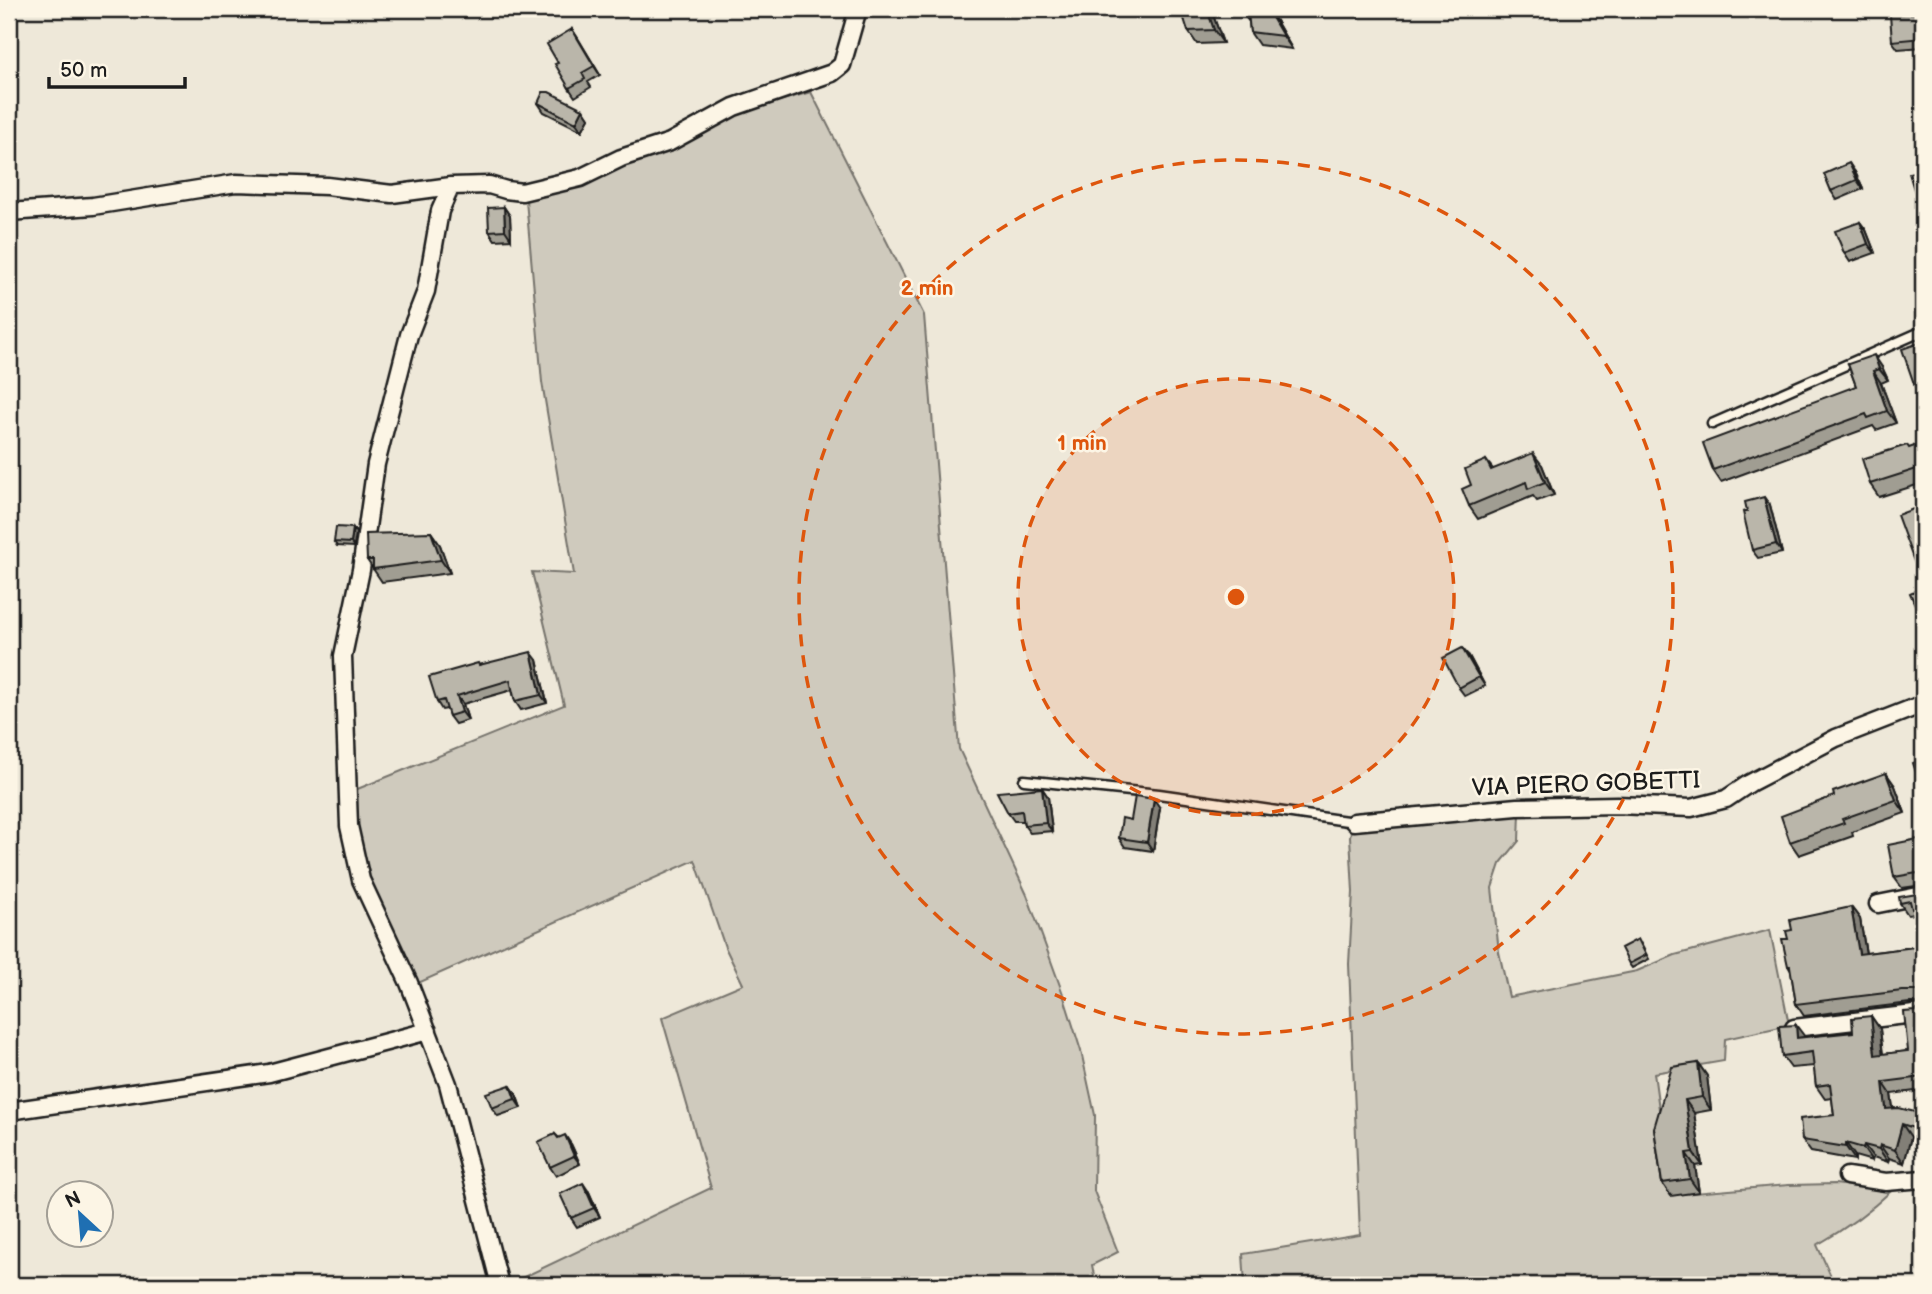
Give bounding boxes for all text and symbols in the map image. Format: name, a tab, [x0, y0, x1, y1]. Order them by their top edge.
scale bar	[49, 46, 186, 90]
text: 50 m	[60, 58, 107, 83]
text: 2 min	[900, 276, 954, 301]
text: 1 min	[1057, 431, 1107, 456]
centre of rings	[1224, 585, 1248, 609]
street label: VIA PIERO GOBETTI	[1471, 766, 1701, 802]
north arrow	[46, 1178, 116, 1248]
text: N	[62, 1187, 85, 1214]

